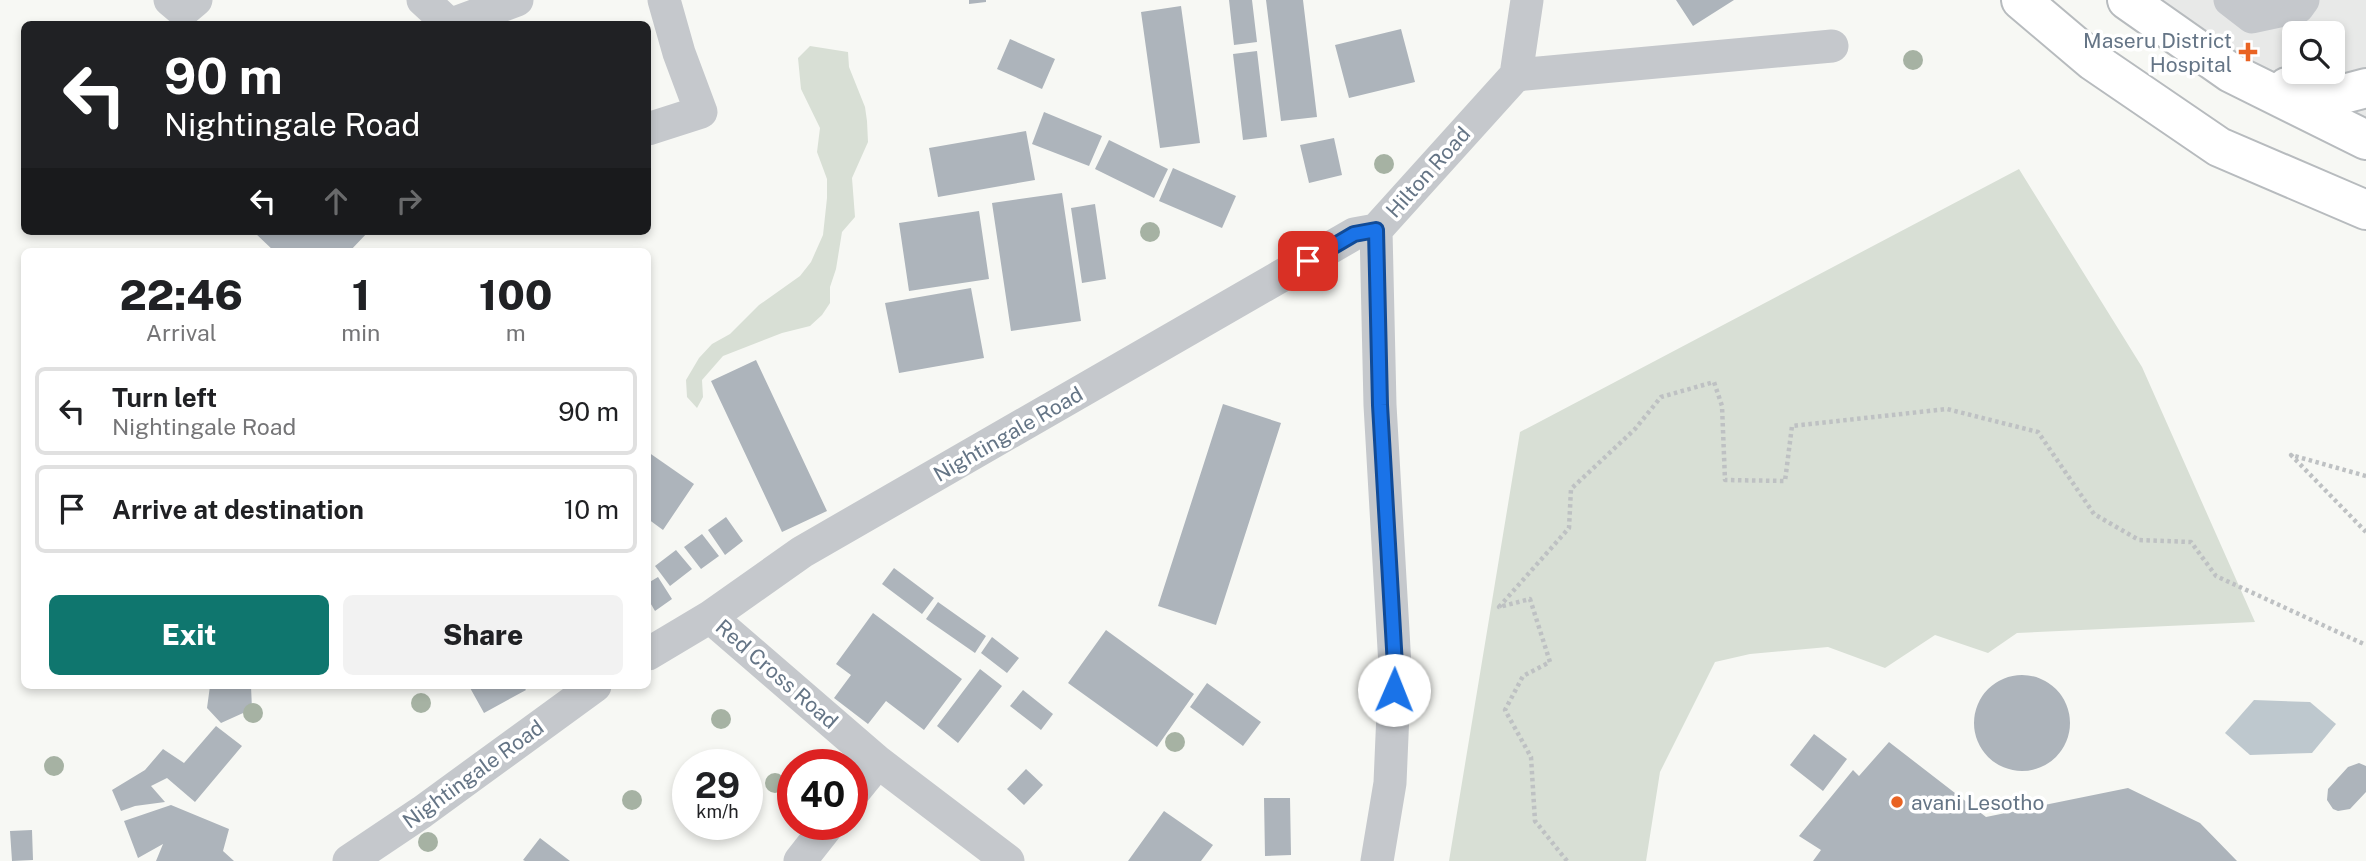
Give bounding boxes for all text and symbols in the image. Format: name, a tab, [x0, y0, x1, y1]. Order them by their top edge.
map controls	[2282, 21, 2345, 84]
button: search	[2282, 21, 2345, 84]
place label: Maseru District Hospital	[2083, 28, 2232, 77]
marker: Maseru District Hospital	[2238, 42, 2258, 62]
text: 90 m	[164, 47, 283, 105]
icon: left	[49, 49, 140, 140]
text: Nightingale Road	[164, 106, 420, 143]
street label: Hilton Road	[1381, 121, 1475, 223]
icon: left	[244, 182, 282, 220]
icon: ahead	[317, 182, 355, 220]
icon: right	[390, 182, 428, 220]
pin	[1278, 231, 1338, 291]
icon: arrive	[1289, 242, 1327, 280]
text: 22:46	[119, 270, 243, 319]
text: 1	[352, 270, 370, 319]
text: 100	[479, 270, 553, 319]
text: Arrival	[146, 319, 217, 346]
text: min	[341, 319, 380, 346]
text: m	[506, 319, 526, 346]
street label: Nightingale Road	[929, 381, 1087, 487]
text: Turn left	[112, 382, 217, 413]
icon: left	[53, 392, 91, 430]
text: 90 m	[558, 396, 619, 427]
text: Nightingale Road	[112, 413, 296, 440]
icon: arrive	[53, 490, 91, 528]
text: Arrive at destination	[112, 494, 364, 525]
text: 10 m	[564, 494, 619, 525]
button: Exit	[49, 595, 329, 675]
button: Share	[343, 595, 623, 675]
street label: Red Cross Road	[711, 614, 843, 734]
position arrow	[1357, 653, 1431, 727]
street label: Nightingale Road	[398, 714, 548, 834]
speed limit sign: 40	[777, 749, 868, 840]
text: 29	[695, 765, 740, 806]
place label: avani Lesotho	[1911, 790, 2044, 815]
marker: avani Lesotho	[1889, 794, 1905, 810]
text: km/h	[696, 801, 739, 822]

